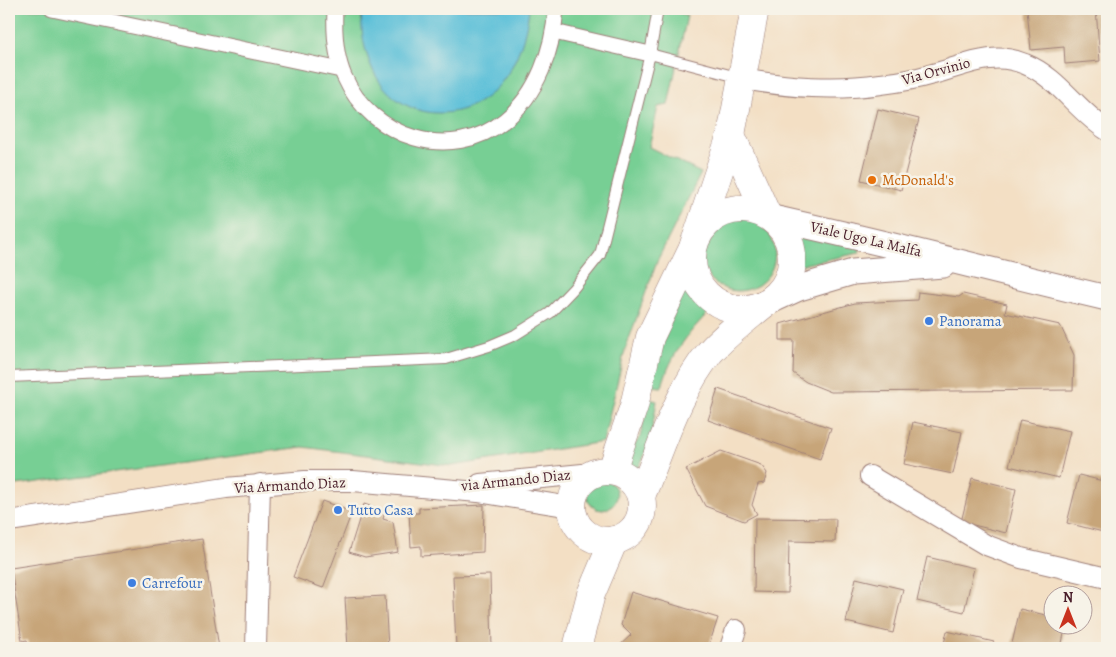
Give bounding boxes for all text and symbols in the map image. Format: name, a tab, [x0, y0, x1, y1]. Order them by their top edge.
street label: Via Orvinio	[899, 52, 972, 90]
place label: McDonald's	[882, 170, 954, 190]
marker: McDonald's	[866, 174, 878, 186]
street label: Viale Ugo La Malfa	[807, 216, 924, 262]
place label: Panorama	[939, 311, 1002, 331]
marker: Panorama	[923, 315, 935, 327]
street label: via Armando Diaz	[459, 464, 572, 496]
street label: Via Armando Diaz	[233, 472, 346, 498]
place label: Tutto Casa	[348, 500, 414, 520]
marker: Tutto Casa	[332, 504, 344, 516]
place label: Carrefour	[142, 573, 203, 593]
marker: Carrefour	[126, 577, 138, 589]
north arrow	[1044, 584, 1094, 634]
text: N	[1063, 588, 1073, 607]

